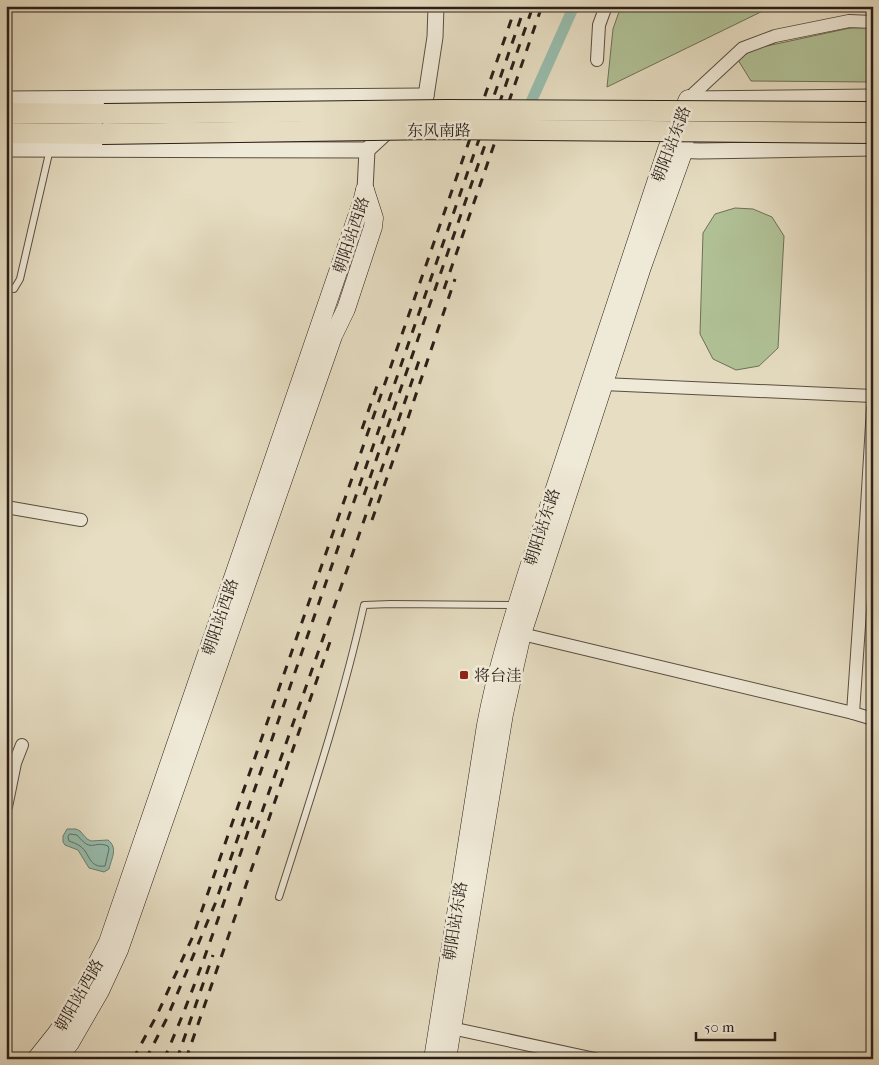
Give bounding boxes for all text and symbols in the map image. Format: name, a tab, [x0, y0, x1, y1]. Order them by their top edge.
street label: 朝阳站东路	[648, 103, 694, 185]
street label: 东风南路	[407, 121, 471, 140]
street label: 朝阳站西路	[329, 194, 373, 276]
street label: 朝阳站东路	[521, 486, 563, 568]
street label: 朝阳站西路	[198, 576, 242, 658]
place label: 将台洼	[474, 666, 522, 685]
marker: 将台洼	[458, 669, 470, 681]
street label: 朝阳站东路	[439, 880, 471, 962]
street label: 朝阳站西路	[51, 956, 107, 1034]
scale bar	[696, 1010, 775, 1042]
text: 50 m	[704, 1018, 735, 1036]

